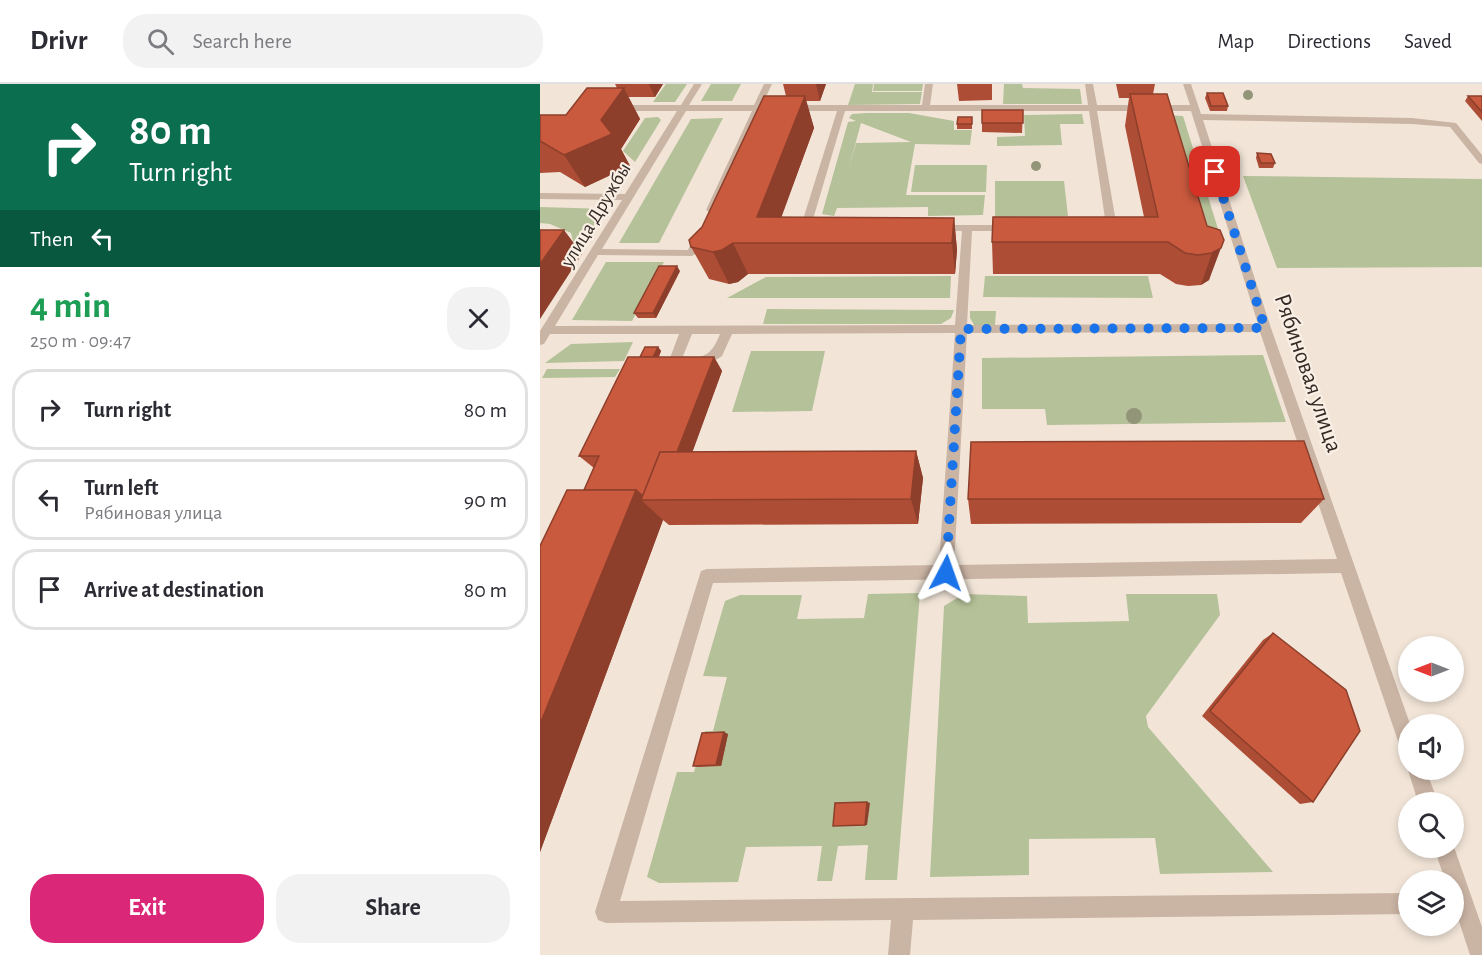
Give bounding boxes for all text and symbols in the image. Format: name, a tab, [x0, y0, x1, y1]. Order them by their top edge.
search box	[123, 14, 543, 68]
icon: search	[144, 25, 177, 58]
text: Drivr	[30, 27, 87, 55]
text: Search here	[192, 30, 292, 52]
text: Map	[1218, 31, 1254, 52]
text: Directions	[1287, 31, 1371, 52]
text: Saved	[1404, 31, 1452, 52]
icon: right	[30, 108, 108, 186]
text: 80 m	[129, 110, 212, 152]
pin	[1189, 146, 1240, 197]
icon: arrive	[1198, 155, 1231, 188]
text: Turn right	[129, 159, 232, 186]
street label: улица Дружбы	[557, 160, 635, 271]
icon: left	[86, 222, 119, 255]
text: Then	[30, 228, 74, 250]
button: close	[447, 287, 510, 350]
text: 4 min	[30, 288, 111, 324]
street label: Рябиновая улица	[1270, 291, 1346, 455]
text: 250 m · 09:47	[30, 331, 131, 351]
icon: right	[33, 393, 66, 426]
text: Turn right	[84, 399, 171, 421]
text: 80 m	[464, 399, 507, 421]
text: Turn left	[84, 477, 158, 499]
icon: left	[33, 483, 66, 516]
text: 90 m	[464, 489, 507, 511]
text: Рябиновая улица	[84, 503, 222, 523]
position arrow	[914, 541, 978, 605]
icon: arrive	[33, 573, 66, 606]
text: Arrive at destination	[84, 579, 264, 601]
text: 80 m	[464, 579, 507, 601]
north arrow	[1398, 636, 1464, 702]
map controls	[1398, 636, 1464, 936]
button: sound	[1398, 714, 1464, 780]
button: search	[1398, 792, 1464, 858]
button: layers	[1398, 870, 1464, 936]
button: Exit	[30, 874, 264, 943]
button: Share	[276, 874, 510, 943]

